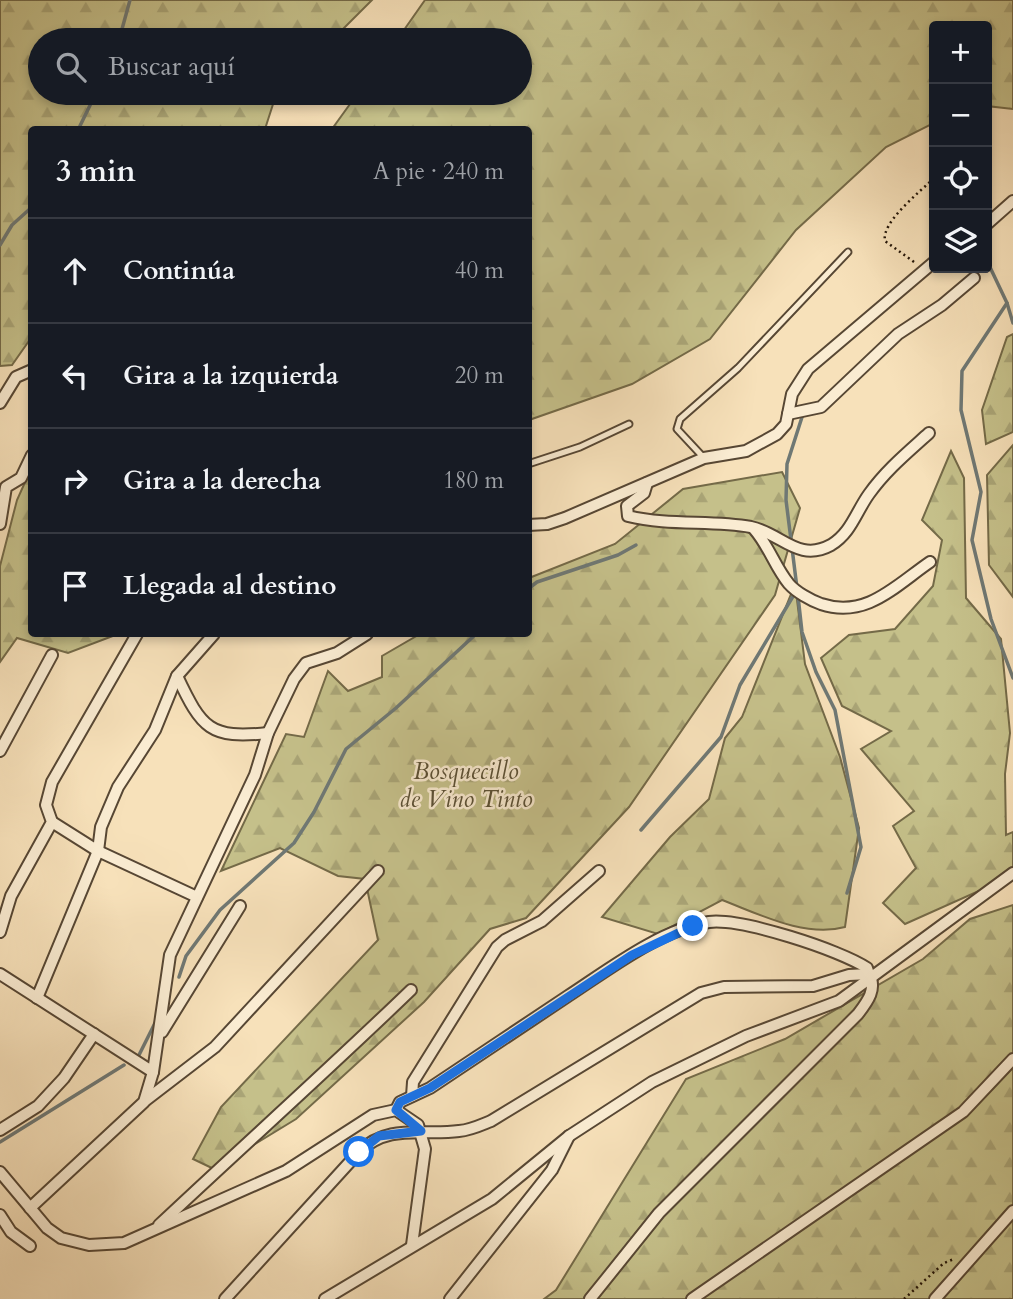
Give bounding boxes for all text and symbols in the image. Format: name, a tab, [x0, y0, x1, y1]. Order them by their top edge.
map controls	[929, 21, 992, 273]
button: +	[929, 21, 992, 84]
search box	[28, 28, 532, 105]
icon: search	[52, 48, 90, 86]
text: Buscar aquí	[108, 49, 235, 84]
button: −	[929, 84, 992, 147]
button: locate	[929, 147, 992, 210]
text: 3 min	[56, 151, 136, 192]
text: A pie · 240 m	[373, 156, 504, 187]
button: layers	[929, 210, 992, 273]
icon: ahead	[56, 252, 94, 290]
text: Continúa	[123, 253, 235, 288]
text: 40 m	[455, 255, 504, 286]
icon: left	[56, 357, 94, 395]
text: Gira a la izquierda	[123, 358, 339, 393]
text: 20 m	[455, 360, 504, 391]
icon: right	[56, 462, 94, 500]
text: Gira a la derecha	[123, 463, 321, 498]
text: 180 m	[443, 465, 504, 496]
icon: arrive	[56, 567, 94, 605]
text: Llegada al destino	[123, 568, 337, 603]
park label: Bosquecillo de Vino Tinto	[399, 755, 533, 816]
route end	[677, 910, 708, 941]
route start	[343, 1136, 374, 1167]

